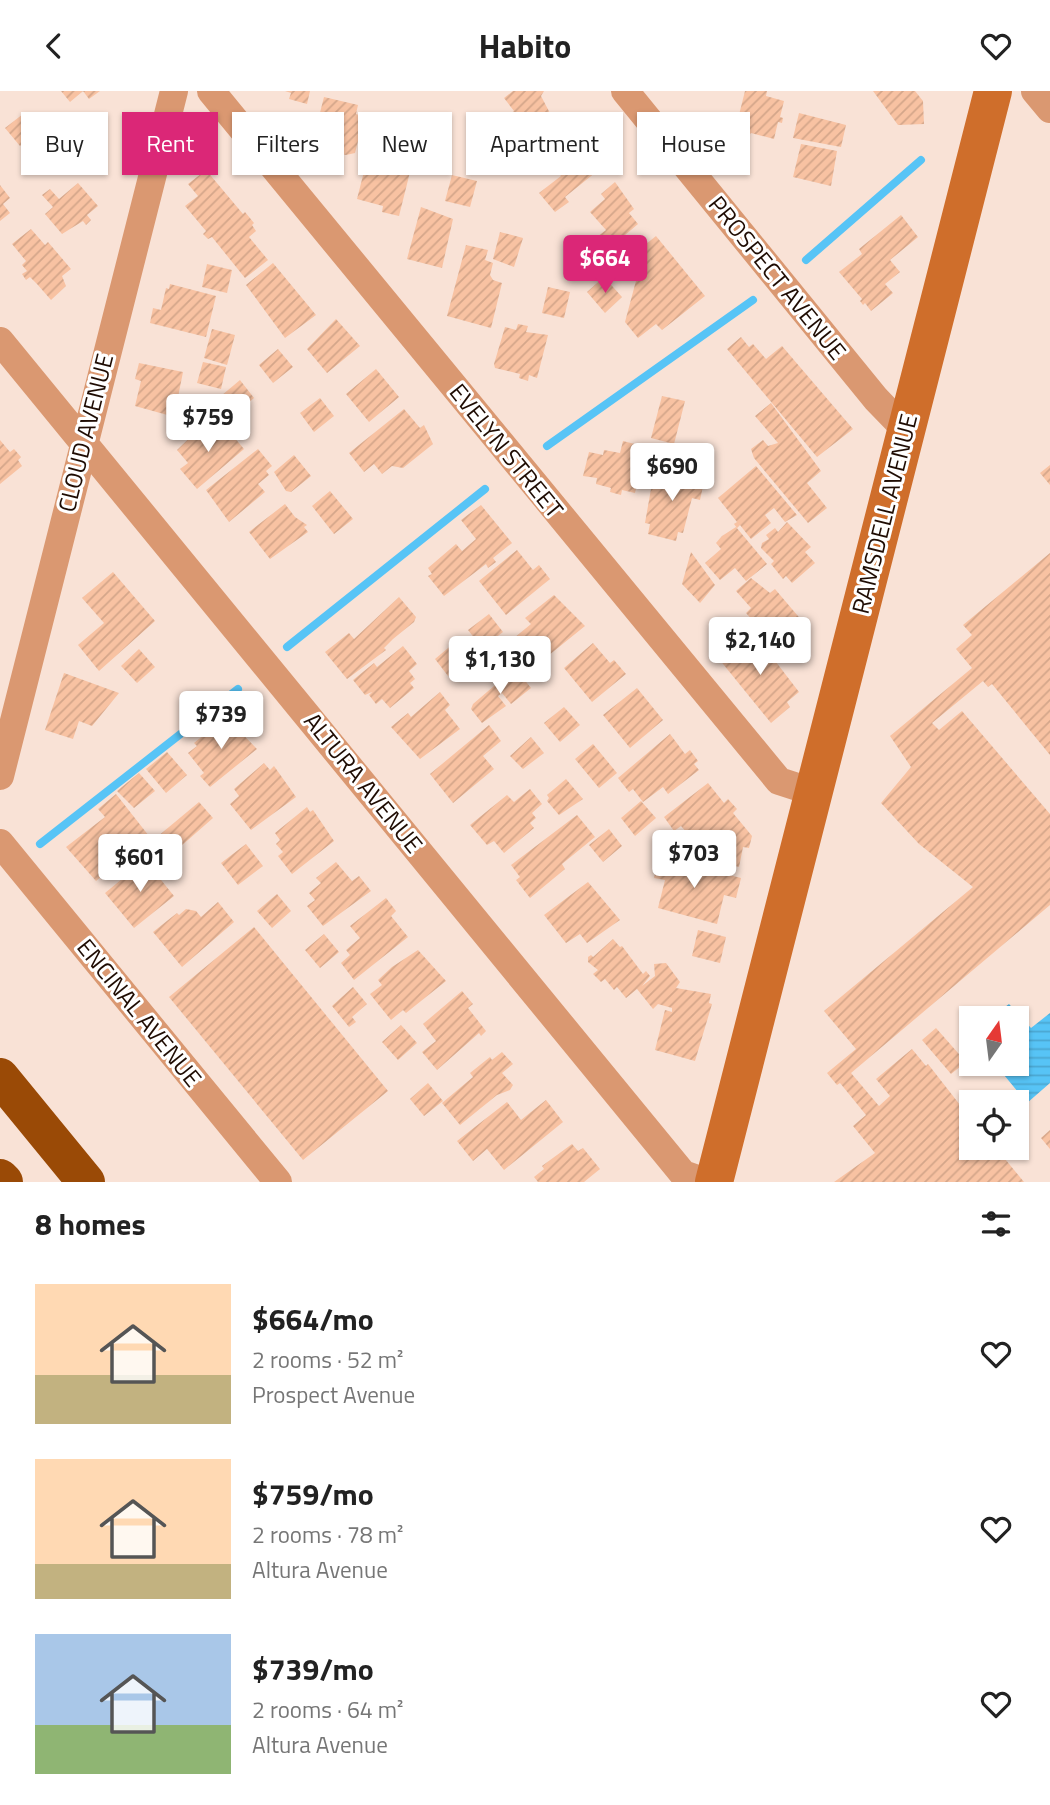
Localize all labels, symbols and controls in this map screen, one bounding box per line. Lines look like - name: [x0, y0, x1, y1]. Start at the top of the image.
- text: Habito: [479, 22, 571, 70]
- icon: back: [35, 27, 73, 65]
- icon: heart: [977, 27, 1015, 65]
- chip: Buy: [21, 112, 108, 175]
- chip: Rent: [122, 112, 218, 175]
- chip: Filters: [232, 112, 344, 175]
- chip: New: [358, 112, 452, 175]
- chip: Apartment: [466, 112, 623, 175]
- chip: House: [637, 112, 750, 175]
- street label: PROSPECT AVENUE: [700, 188, 855, 367]
- pin: $664: [564, 235, 646, 295]
- text: $664: [579, 240, 631, 275]
- street label: CLOUD AVENUE: [48, 350, 122, 516]
- street label: EVELYN STREET: [441, 375, 573, 526]
- pin: $759: [167, 395, 249, 454]
- text: $759: [182, 399, 234, 434]
- street label: RAMSDELL AVENUE: [842, 410, 926, 618]
- pin: $690: [631, 443, 713, 503]
- text: $690: [646, 448, 698, 483]
- pin: $2,140: [703, 617, 817, 677]
- text: $2,140: [725, 622, 795, 657]
- pin: $1,130: [443, 637, 557, 696]
- text: $1,130: [465, 641, 535, 676]
- pin: $739: [180, 691, 262, 751]
- text: $739: [195, 696, 247, 731]
- street label: ALTURA AVENUE: [296, 704, 432, 860]
- pin: $703: [653, 831, 735, 890]
- pin: $601: [99, 835, 181, 894]
- text: $703: [668, 835, 720, 870]
- text: $601: [114, 839, 166, 874]
- street label: ENCINAL AVENUE: [69, 930, 211, 1094]
- north arrow: [959, 1006, 1029, 1076]
- map controls: [959, 1006, 1029, 1160]
- button: locate: [959, 1090, 1029, 1160]
- text: 8 homes: [35, 1201, 146, 1247]
- icon: filters: [977, 1205, 1015, 1243]
- text: $664/mo: [252, 1296, 374, 1342]
- icon: home: [91, 1312, 175, 1396]
- icon: heart: [977, 1335, 1015, 1373]
- text: 2 rooms · 52 m²: [252, 1342, 403, 1377]
- text: Prospect Avenue: [252, 1377, 415, 1412]
- text: $759/mo: [252, 1471, 374, 1517]
- icon: home: [91, 1487, 175, 1571]
- icon: heart: [977, 1510, 1015, 1548]
- text: 2 rooms · 78 m²: [252, 1517, 403, 1552]
- text: Altura Avenue: [252, 1552, 388, 1587]
- text: $739/mo: [252, 1646, 374, 1692]
- icon: home: [91, 1662, 175, 1746]
- icon: heart: [977, 1685, 1015, 1723]
- text: 2 rooms · 64 m²: [252, 1692, 403, 1727]
- text: Altura Avenue: [252, 1727, 388, 1762]

